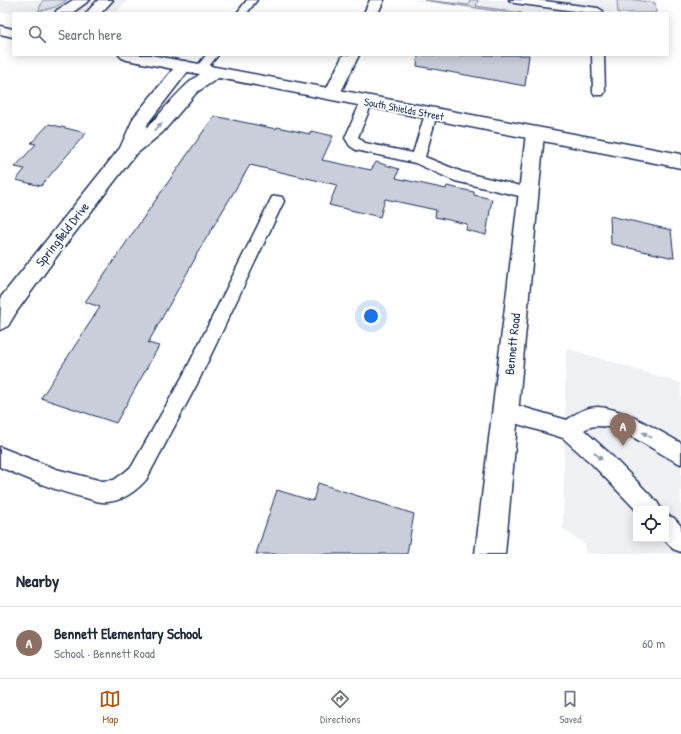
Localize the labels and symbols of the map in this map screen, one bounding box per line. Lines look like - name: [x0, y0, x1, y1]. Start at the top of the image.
- street label: South Shields Street: [363, 94, 445, 124]
- one-way arrow: [153, 122, 163, 132]
- street label: Springfield Drive: [31, 198, 93, 270]
- your location: [361, 306, 381, 326]
- street label: Bennett Road: [500, 312, 524, 376]
- pin: A: [610, 413, 636, 446]
- one-way arrow: [641, 431, 653, 438]
- one-way arrow: [592, 451, 603, 460]

